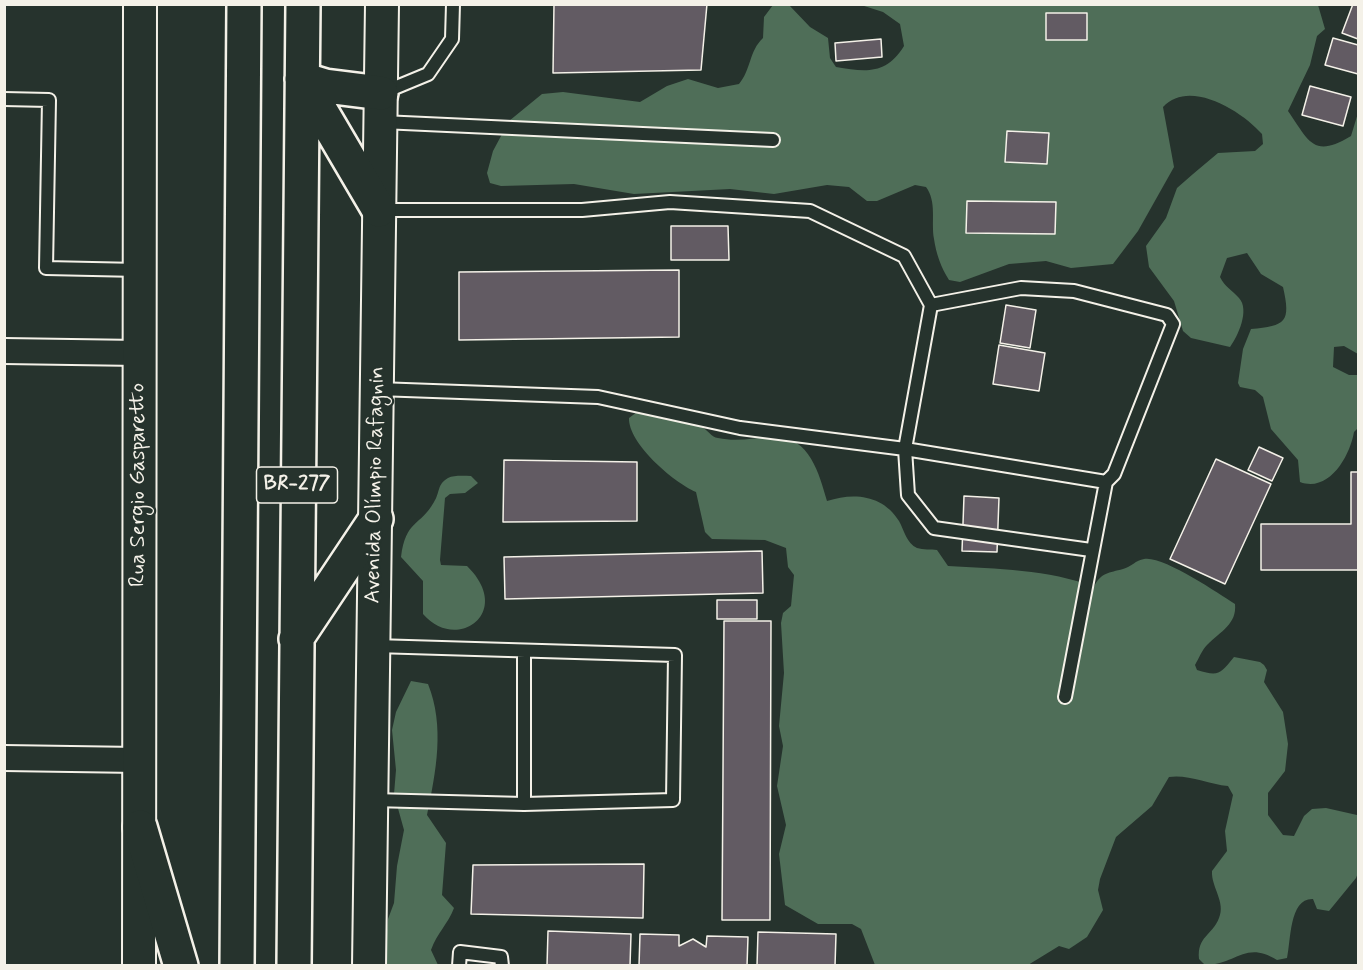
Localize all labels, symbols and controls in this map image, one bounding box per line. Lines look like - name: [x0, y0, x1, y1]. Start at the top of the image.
- street label: Avenida Olímpio Rafagnin: [361, 366, 391, 604]
- street label: Rua Sergio Gasparetto: [126, 383, 152, 587]
- road number: BR-277: [256, 467, 338, 503]

